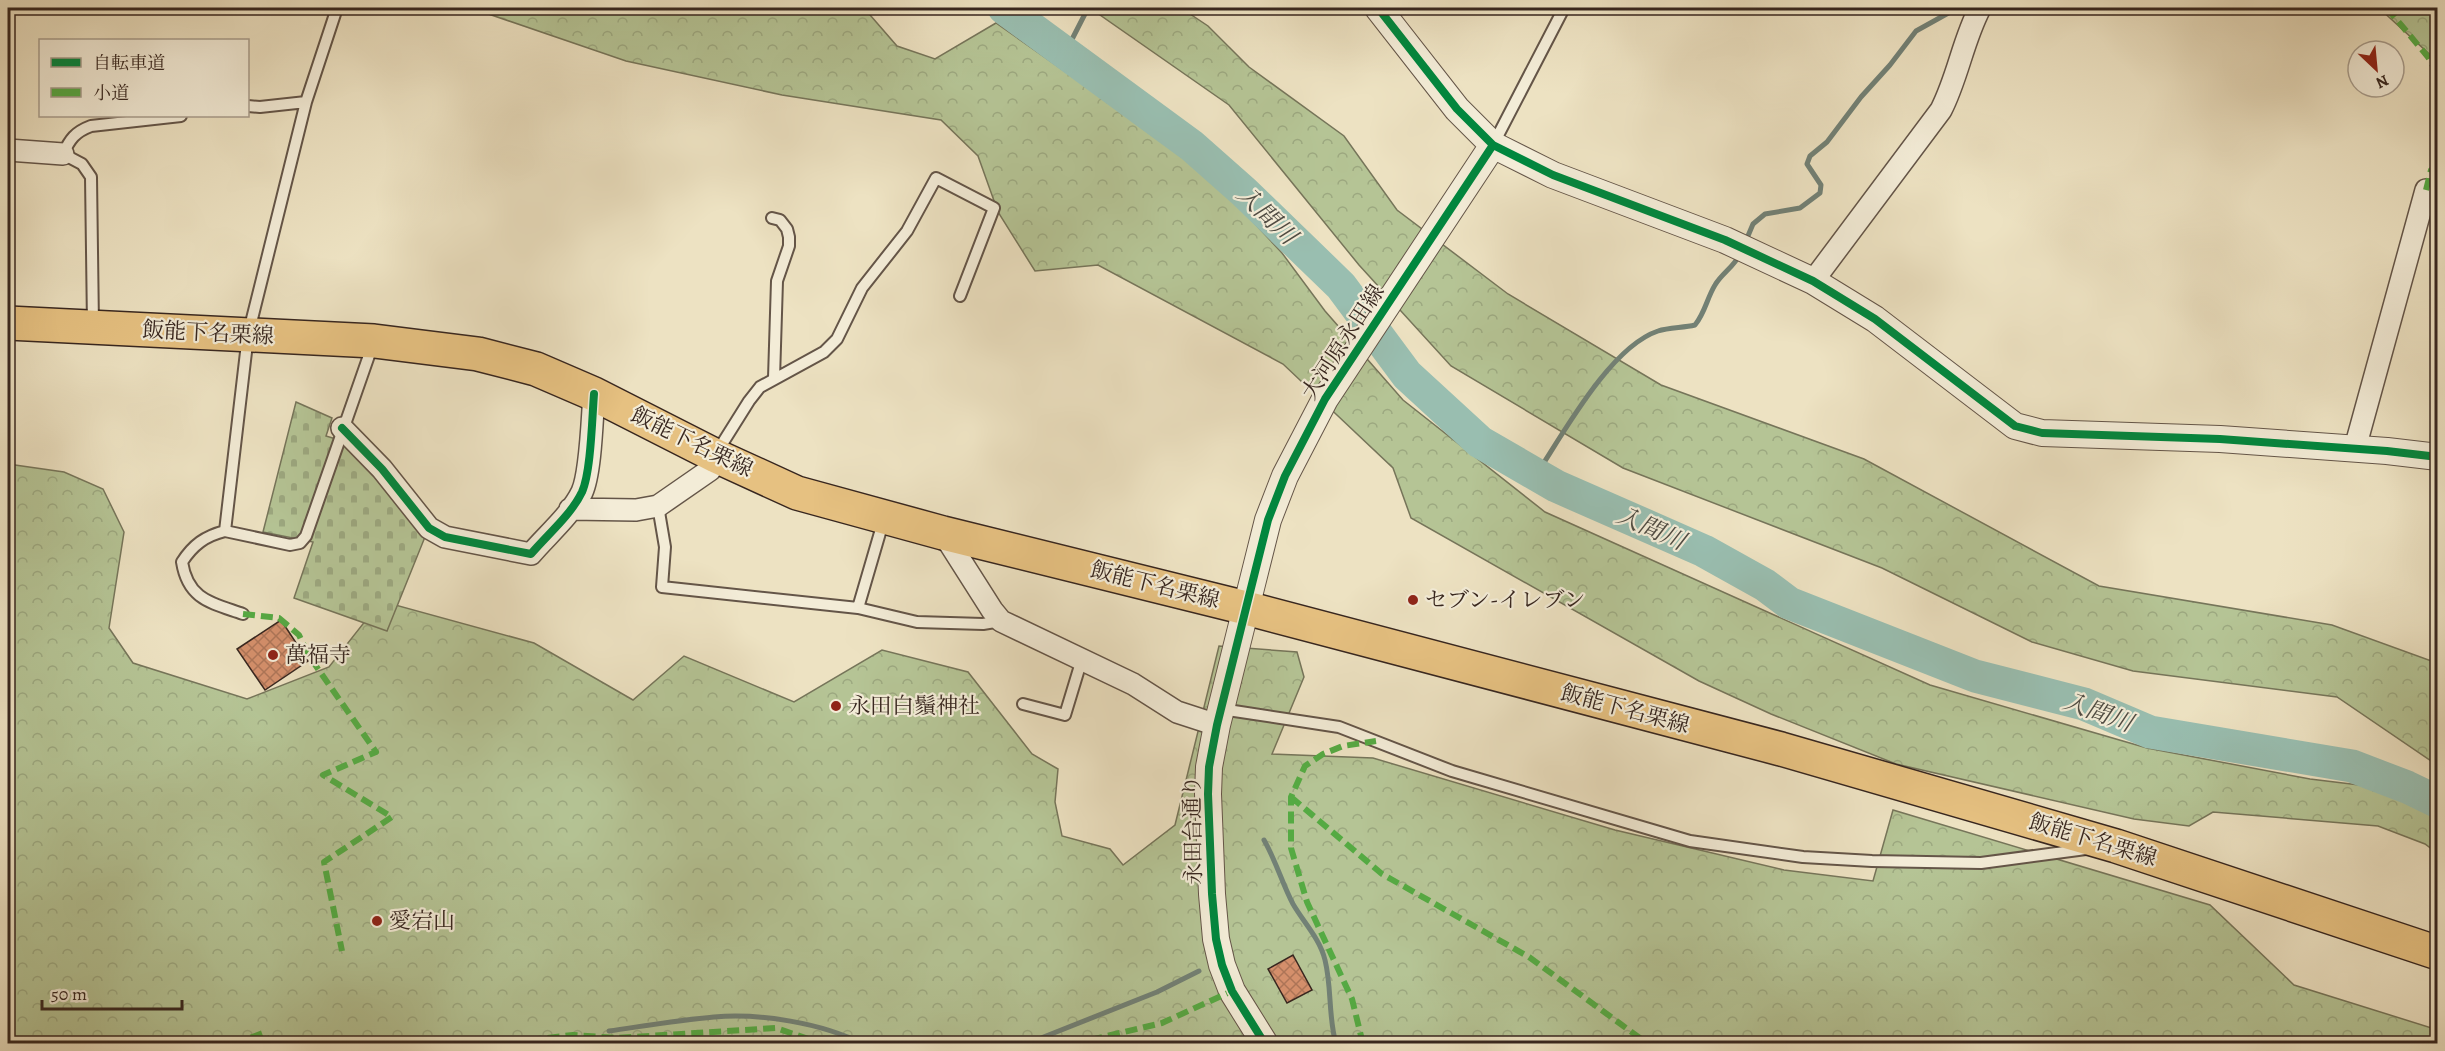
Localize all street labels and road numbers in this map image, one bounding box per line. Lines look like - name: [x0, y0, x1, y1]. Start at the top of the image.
- street label: 大河原永田線: [1294, 278, 1392, 406]
- street label: 飯能下名栗線: [141, 315, 275, 351]
- street label: 飯能下名栗線: [626, 400, 758, 484]
- street label: 飯能下名栗線: [1087, 554, 1223, 616]
- street label: 飯能下名栗線: [1557, 677, 1693, 741]
- street label: 永田台通り: [1177, 775, 1209, 885]
- street label: 飯能下名栗線: [2025, 806, 2161, 874]

